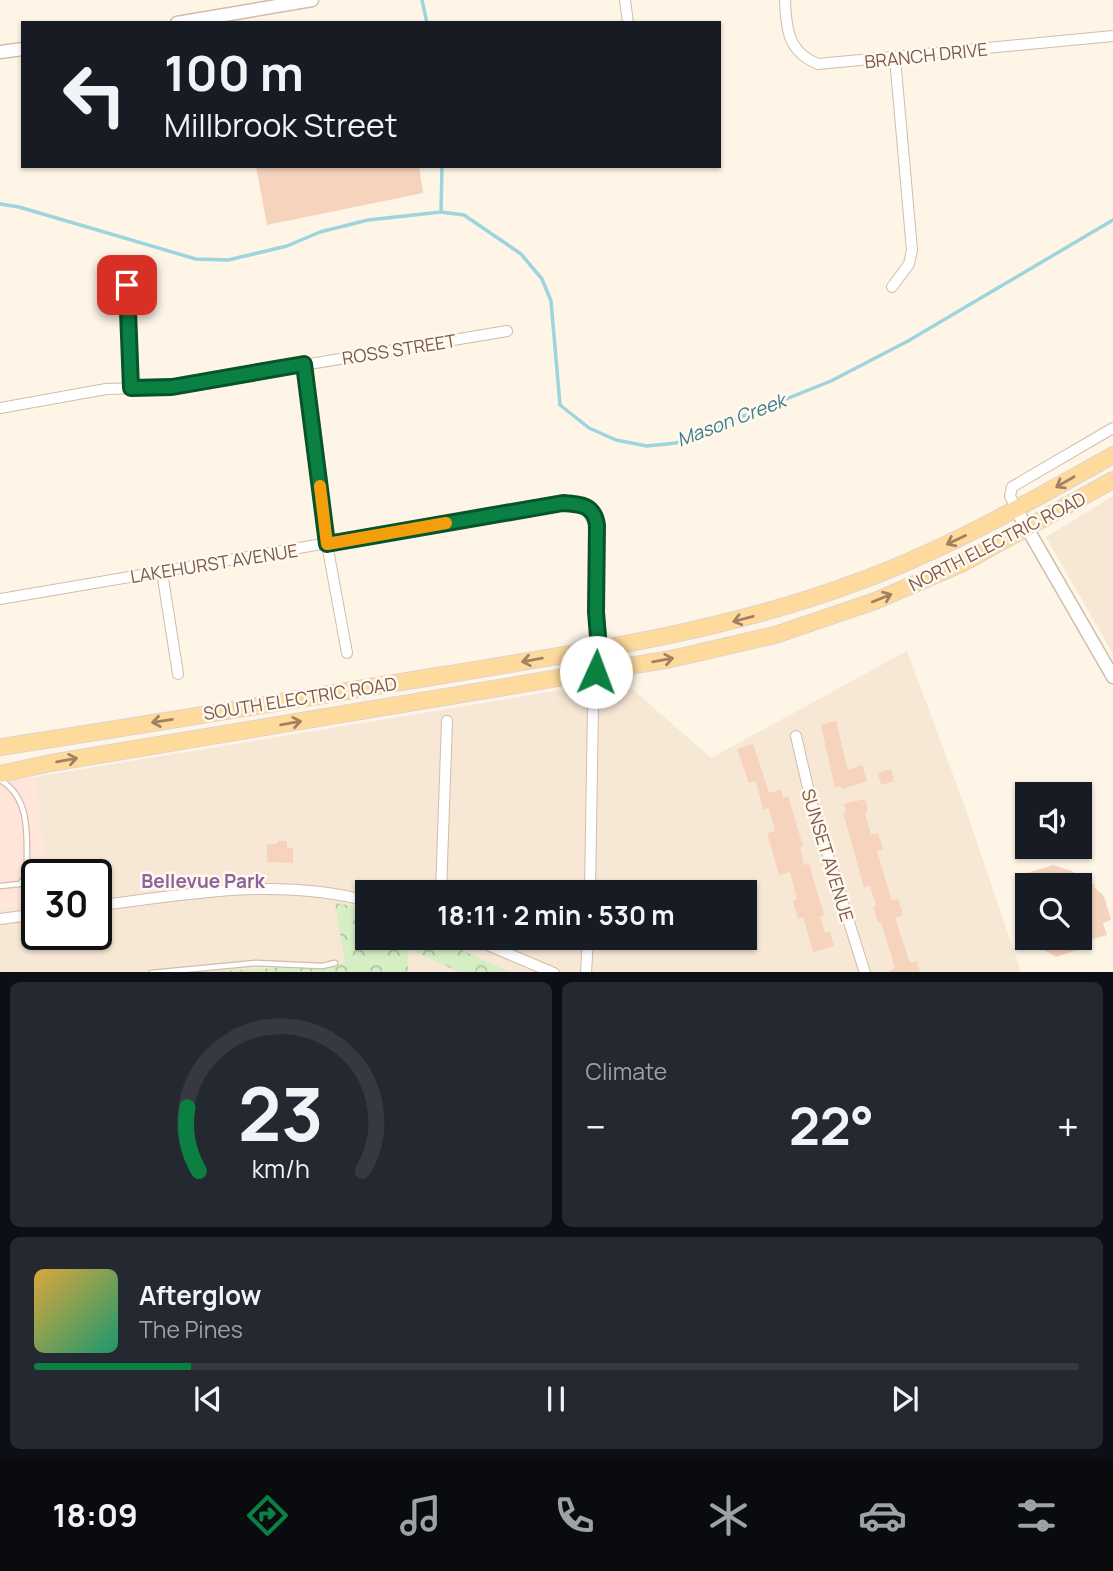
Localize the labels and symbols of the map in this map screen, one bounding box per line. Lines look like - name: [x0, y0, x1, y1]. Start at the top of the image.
- street label: BRANCH DRIVE: [863, 37, 989, 73]
- pin: [97, 255, 157, 315]
- street label: ROSS STREET: [340, 328, 458, 370]
- water label: Mason Creek: [673, 386, 792, 453]
- one-way arrow: [1055, 475, 1075, 489]
- street label: NORTH ELECTRIC ROAD: [904, 486, 1090, 596]
- one-way arrow: [946, 534, 967, 547]
- street label: LAKEHURST AVENUE: [129, 538, 299, 588]
- one-way arrow: [870, 591, 892, 604]
- one-way arrow: [732, 613, 754, 626]
- position arrow: [559, 635, 633, 709]
- one-way arrow: [651, 653, 674, 666]
- one-way arrow: [521, 654, 544, 667]
- street label: SOUTH ELECTRIC ROAD: [201, 671, 399, 725]
- one-way arrow: [151, 715, 174, 728]
- one-way arrow: [279, 716, 302, 729]
- one-way arrow: [55, 753, 78, 766]
- street label: SUNSET AVENUE: [796, 786, 860, 924]
- speed limit sign: 30: [21, 859, 112, 950]
- district label: Bellevue Park: [141, 868, 265, 894]

